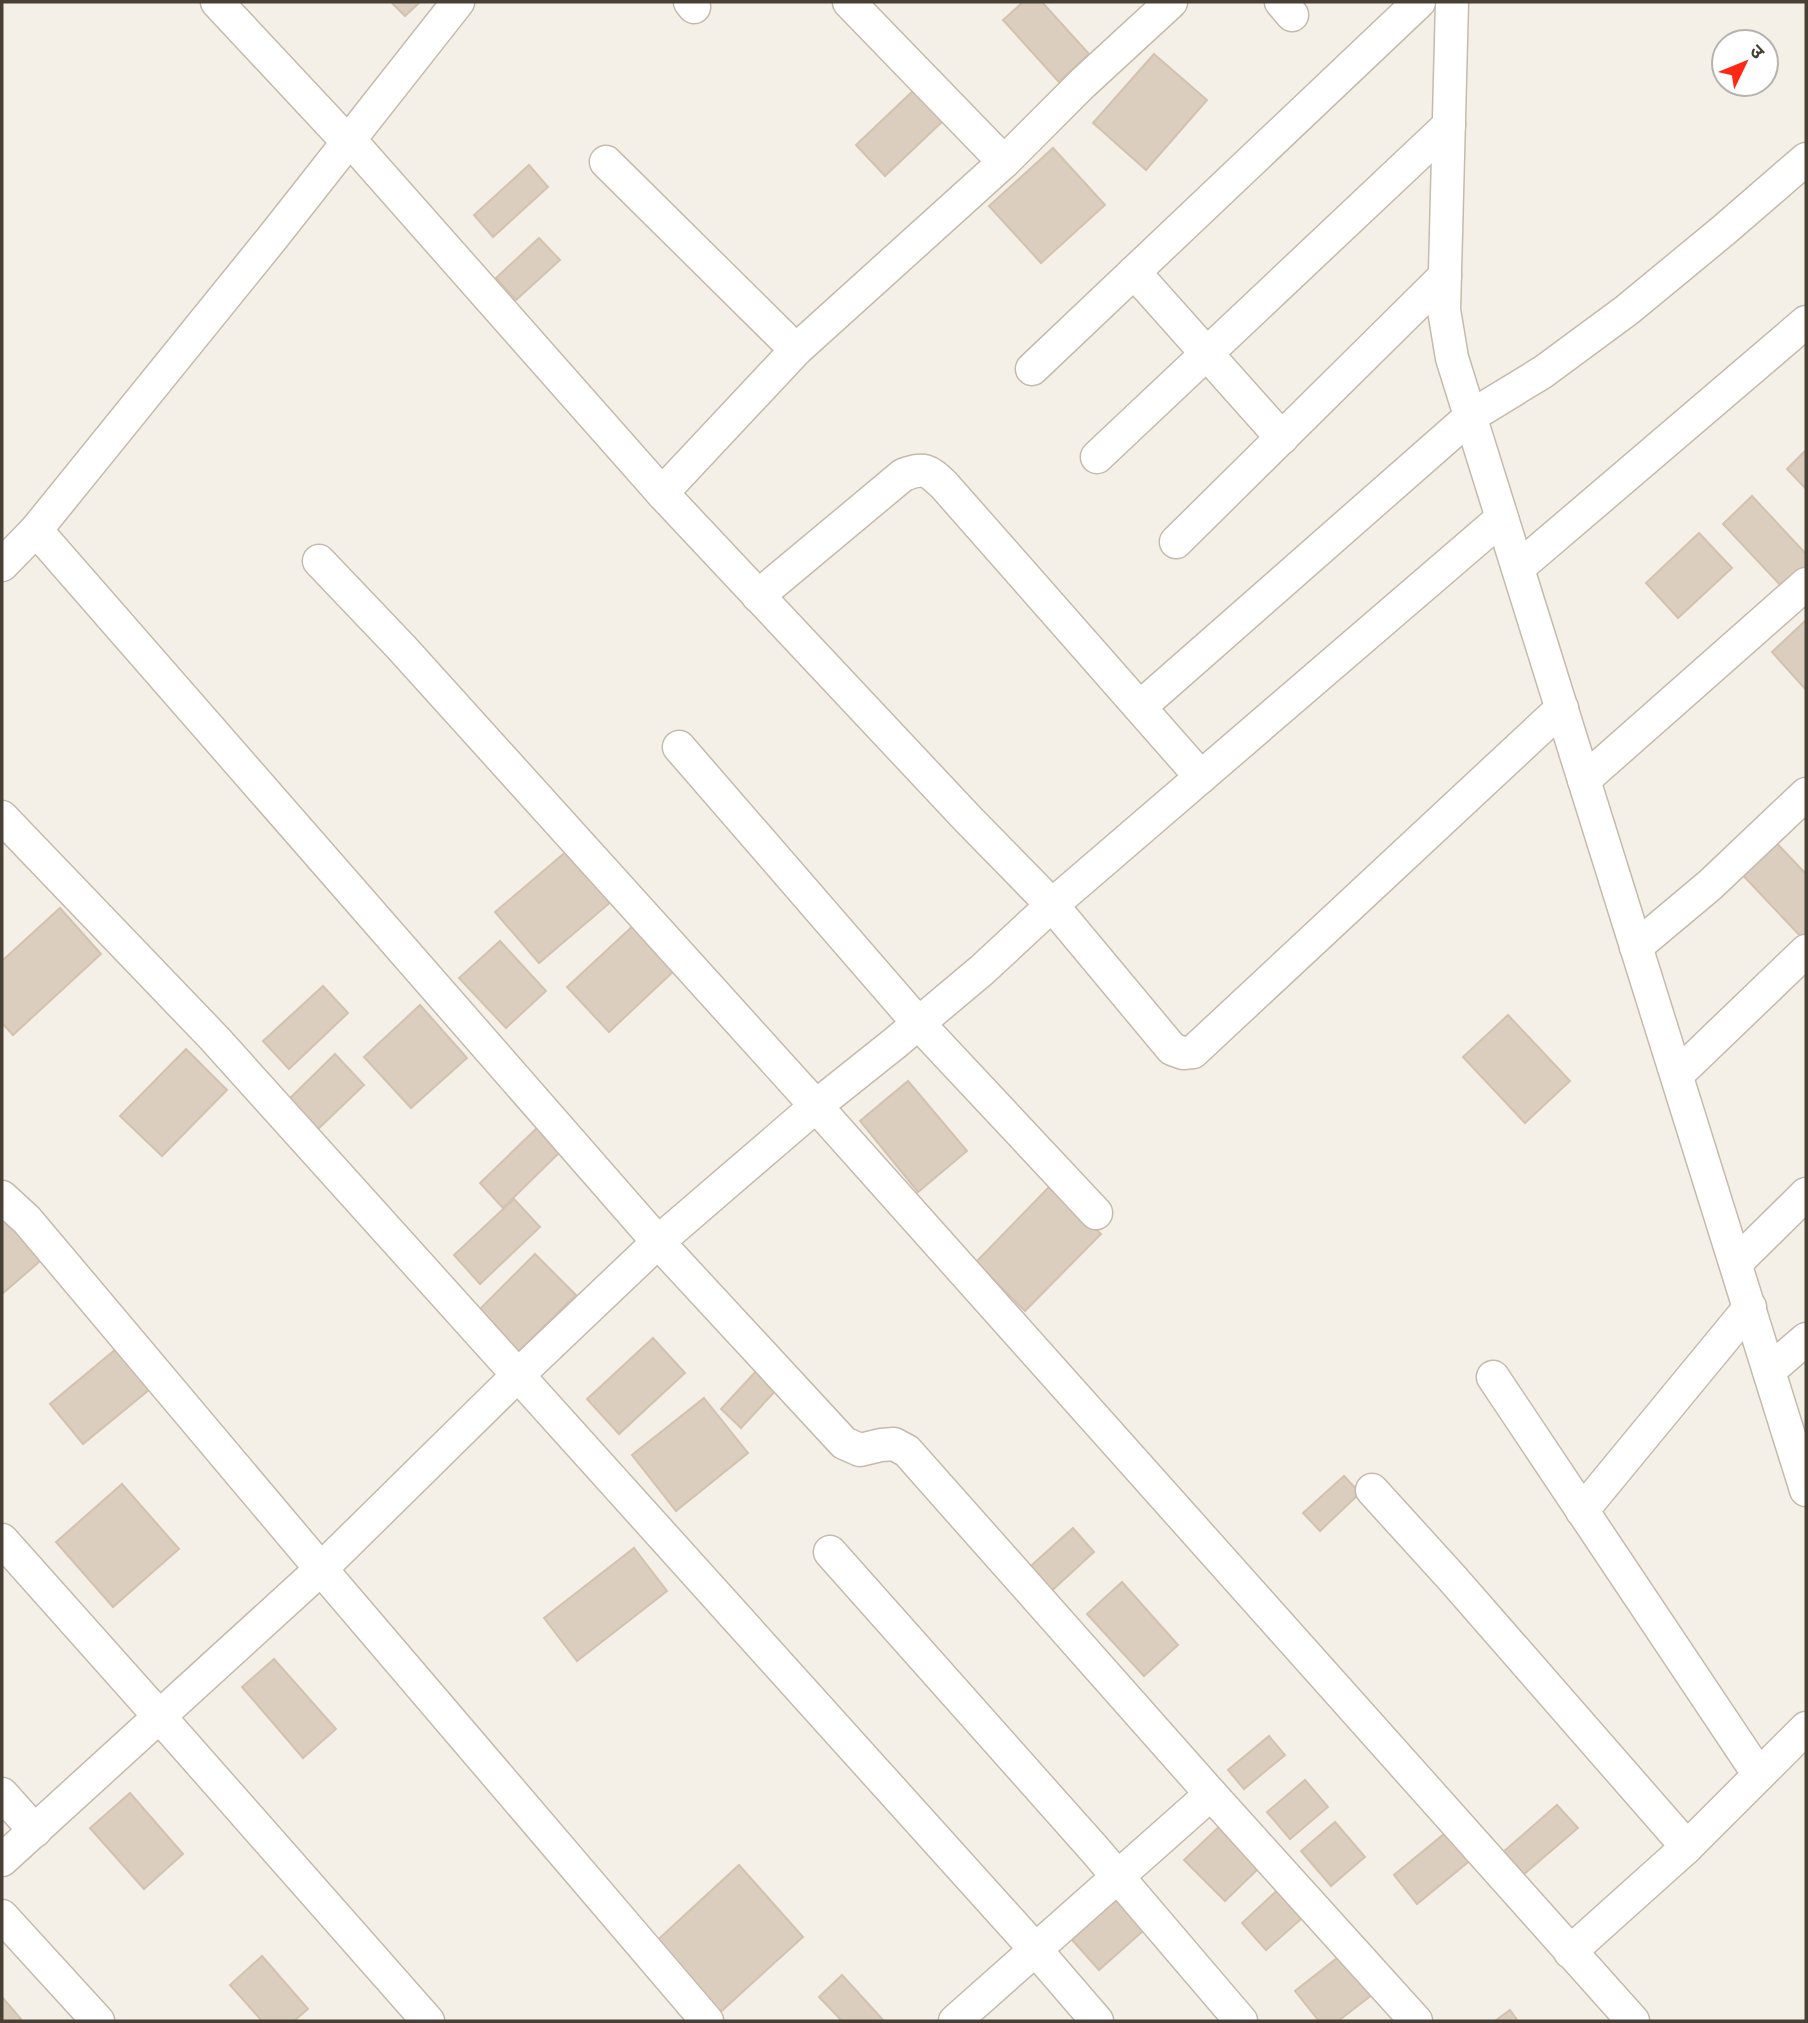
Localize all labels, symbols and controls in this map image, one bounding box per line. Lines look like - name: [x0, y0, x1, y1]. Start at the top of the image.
- north arrow: [1710, 28, 1780, 98]
- text: उ: [1746, 39, 1771, 64]

